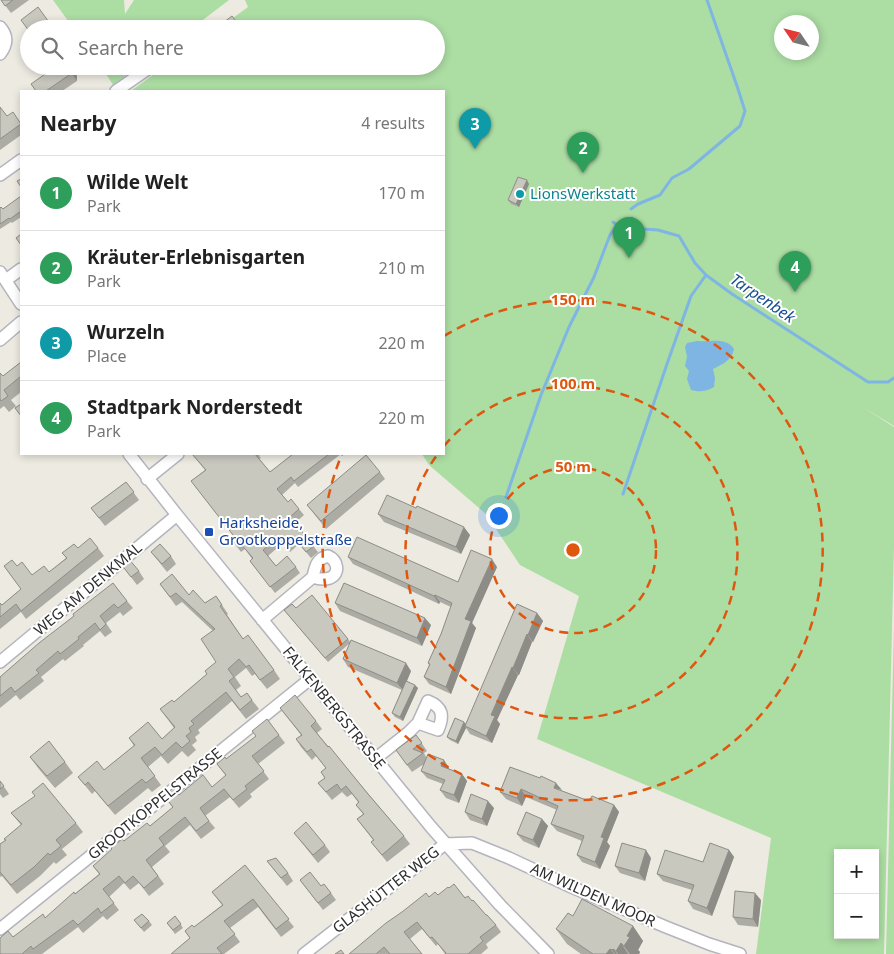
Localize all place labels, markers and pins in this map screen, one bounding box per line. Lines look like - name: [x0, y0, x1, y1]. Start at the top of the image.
- pin: 3: [459, 108, 491, 149]
- pin: 2: [567, 132, 599, 173]
- place label: LionsWerkstatt: [530, 183, 636, 203]
- marker: LionsWerkstatt: [514, 188, 526, 200]
- pin: 1: [613, 217, 645, 258]
- pin: 4: [779, 251, 811, 292]
- place label: Harksheide, Grootkoppelstraße: [219, 512, 352, 549]
- marker: Harksheide, Grootkoppelstraße: [203, 526, 215, 538]
- centre of rings: [564, 541, 582, 559]

